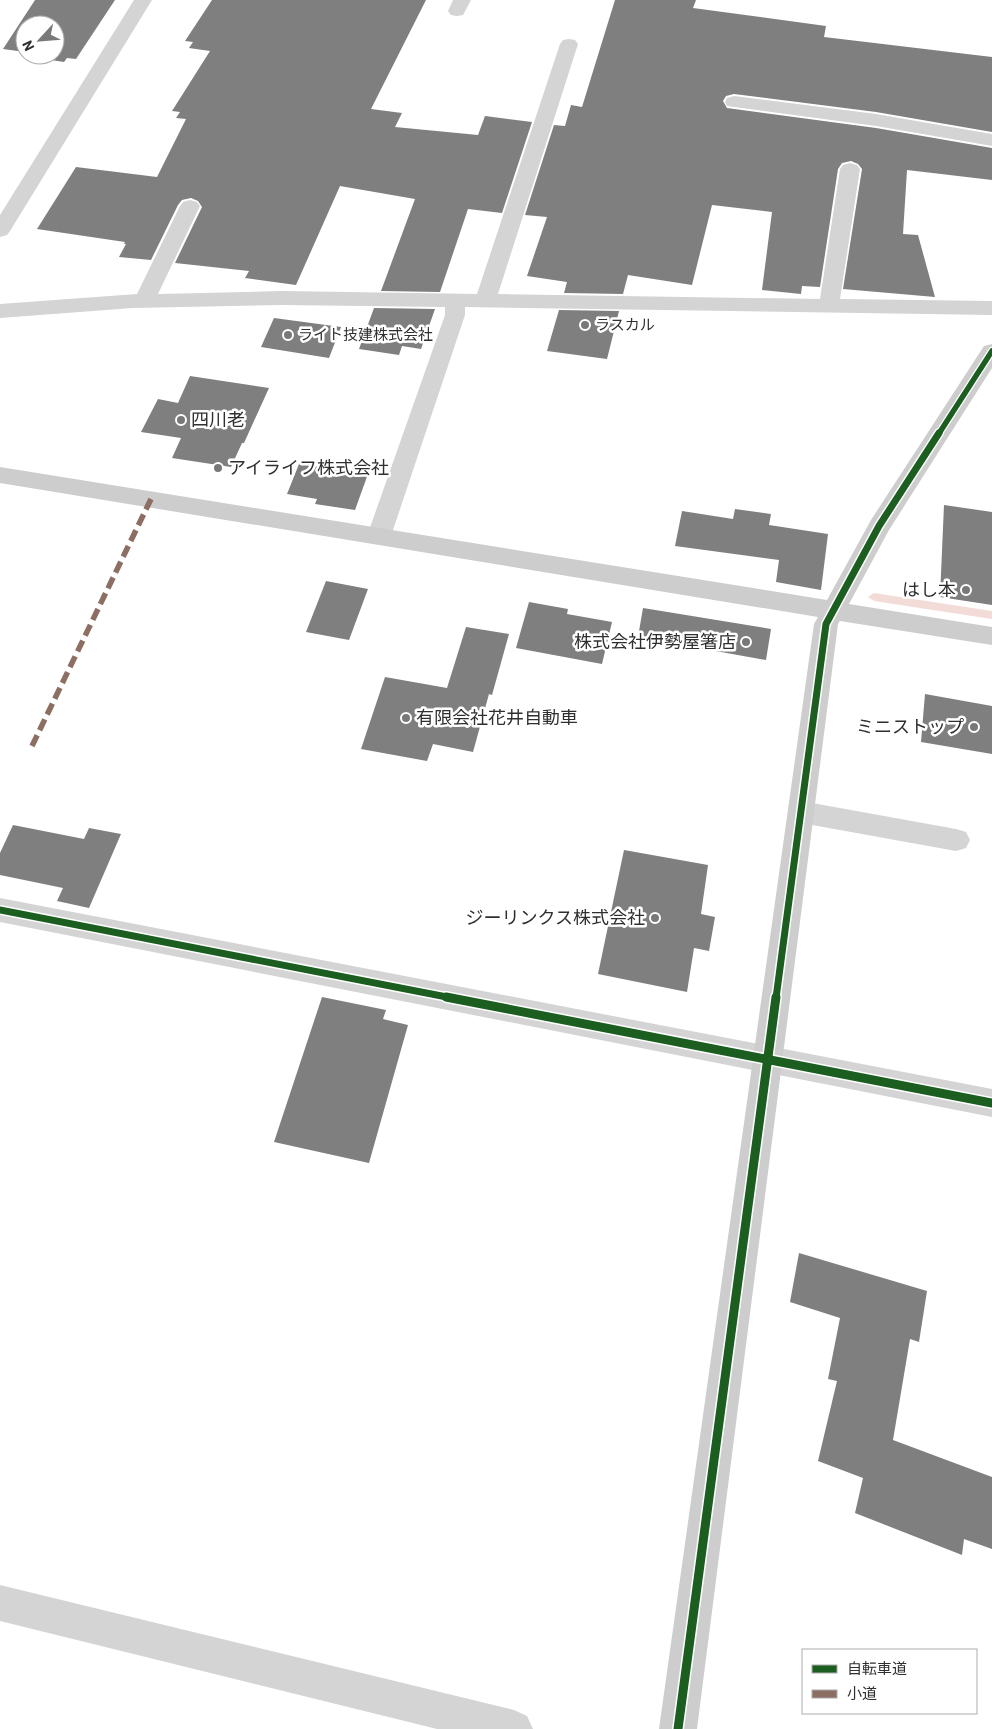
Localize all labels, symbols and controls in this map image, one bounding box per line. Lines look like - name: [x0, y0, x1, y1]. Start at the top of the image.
- north arrow: [15, 15, 65, 65]
- text: N: [18, 38, 38, 54]
- place label: ラスカル: [595, 315, 655, 333]
- marker: ラスカル: [579, 319, 591, 331]
- place label: ライト技建株式会社: [298, 325, 433, 343]
- marker: ライト技建株式会社: [282, 329, 294, 341]
- place label: 四川老: [191, 408, 245, 430]
- marker: 四川老: [175, 414, 187, 426]
- place label: アイライフ株式会社: [228, 456, 389, 478]
- marker: アイライフ株式会社: [212, 462, 224, 474]
- place label: はし本: [902, 578, 956, 600]
- marker: はし本: [960, 584, 972, 596]
- place label: 株式会社伊勢屋箸店: [574, 630, 736, 652]
- marker: 株式会社伊勢屋箸店: [740, 636, 752, 648]
- place label: 有限会社花井自動車: [416, 706, 578, 728]
- marker: 有限会社花井自動車: [400, 712, 412, 724]
- place label: ミニストップ: [856, 715, 964, 737]
- marker: ミニストップ: [968, 721, 980, 733]
- place label: ジーリンクス株式会社: [466, 906, 645, 928]
- marker: ジーリンクス株式会社: [649, 912, 661, 924]
- legend: [802, 1649, 977, 1714]
- text: 自転車道: [847, 1659, 907, 1677]
- text: 小道: [847, 1684, 877, 1702]

